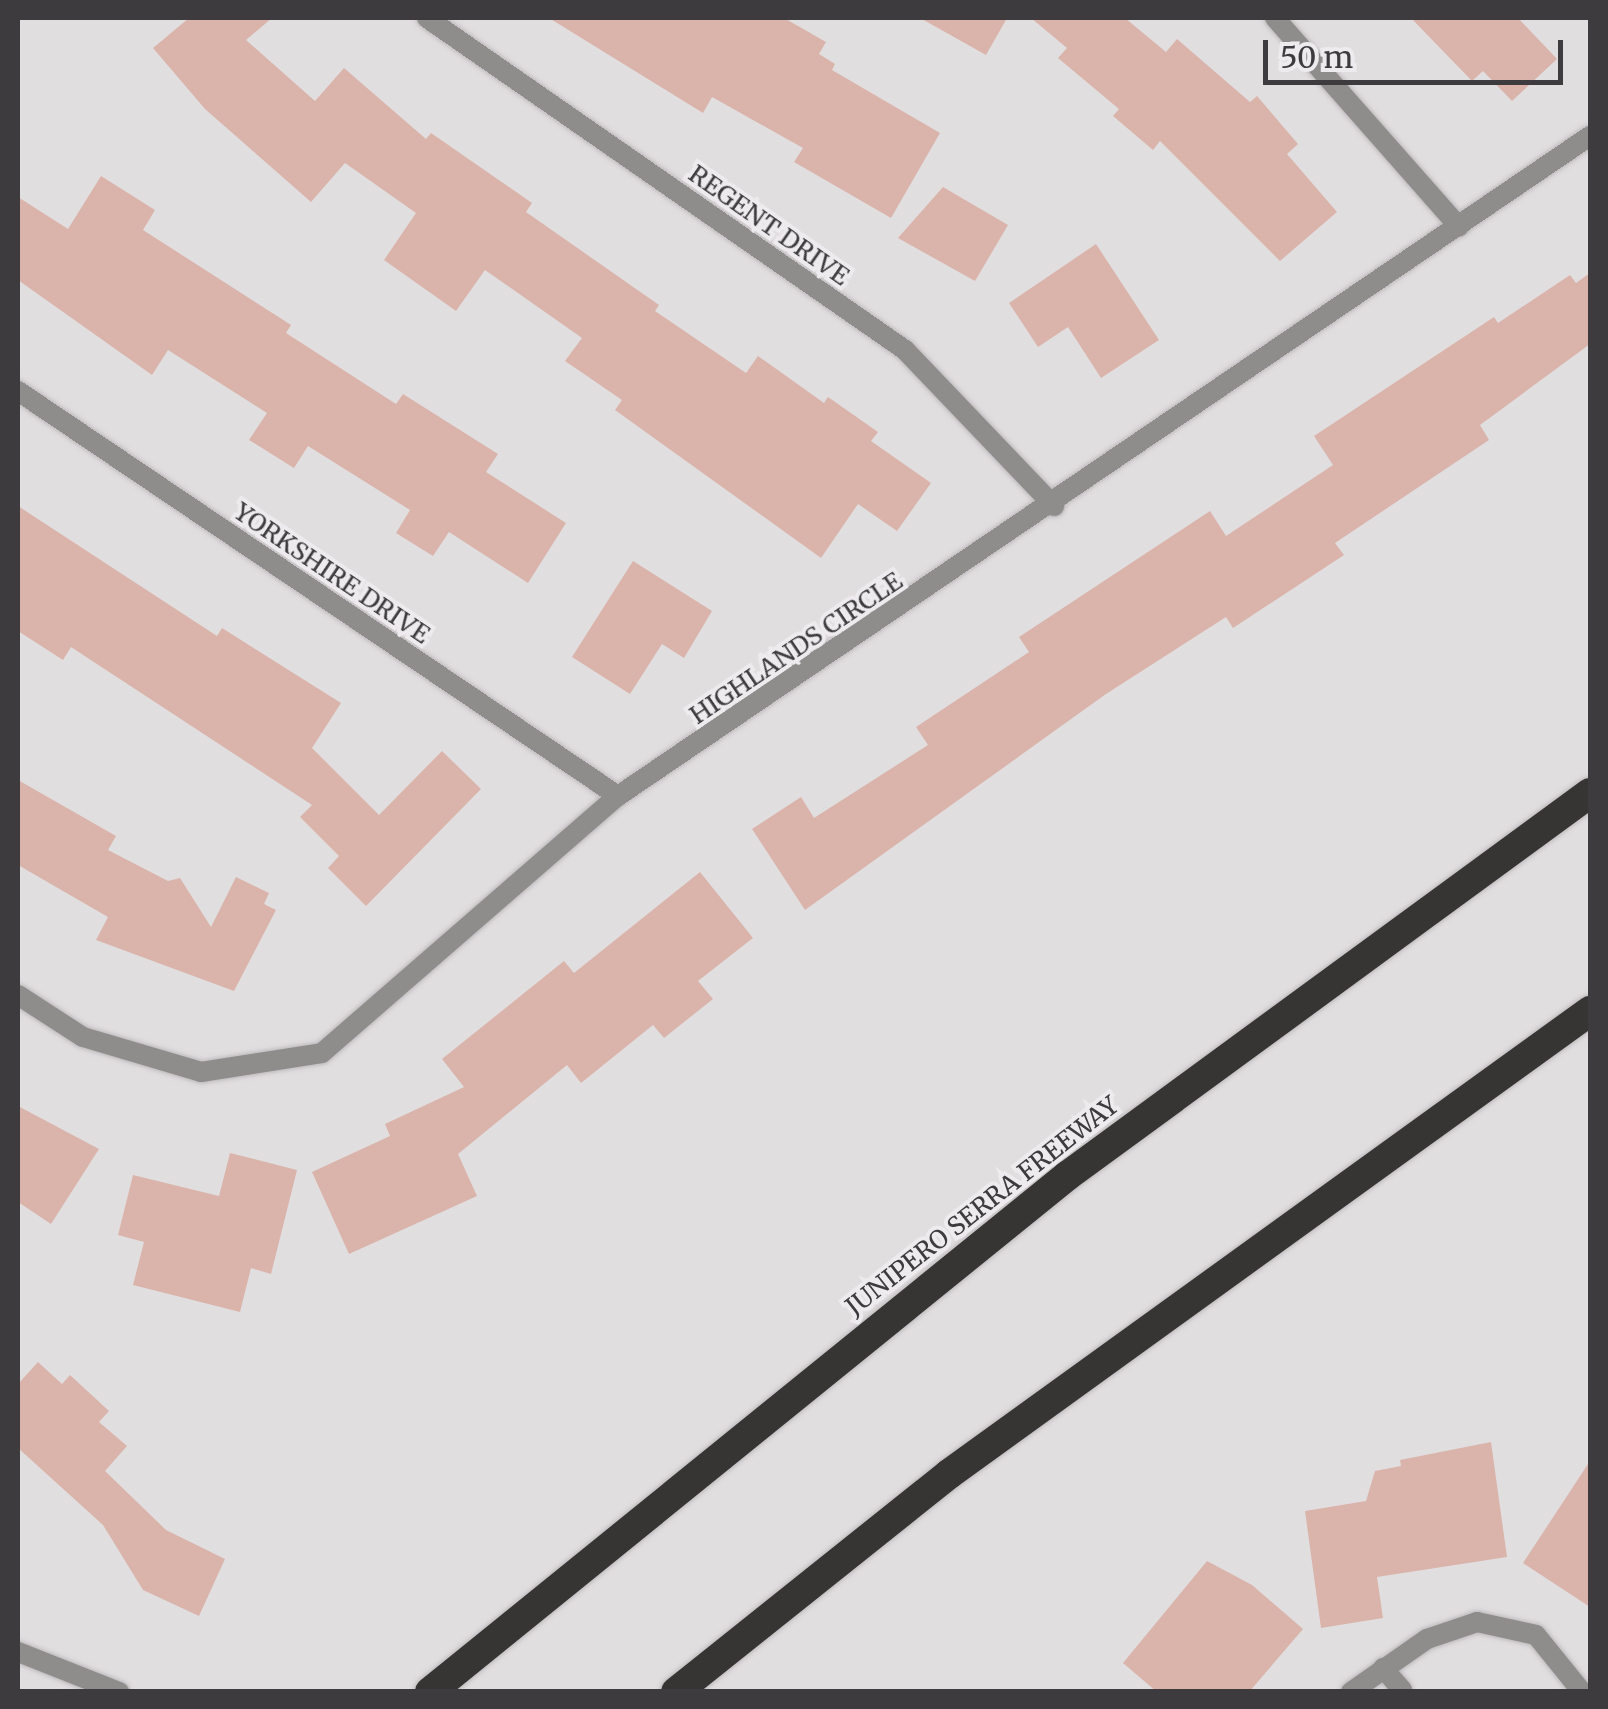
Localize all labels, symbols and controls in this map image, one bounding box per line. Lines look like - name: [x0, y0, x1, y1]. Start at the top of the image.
- scale bar: [1268, 20, 1568, 82]
- text: 50 m: [1280, 38, 1353, 76]
- street label: REGENT DRIVE: [683, 159, 855, 291]
- street label: YORKSHIRE DRIVE: [228, 496, 436, 650]
- street label: HIGHLANDS CIRCLE: [684, 566, 908, 730]
- street label: JUNIPERO SERRA FREEWAY: [840, 1090, 1124, 1322]

